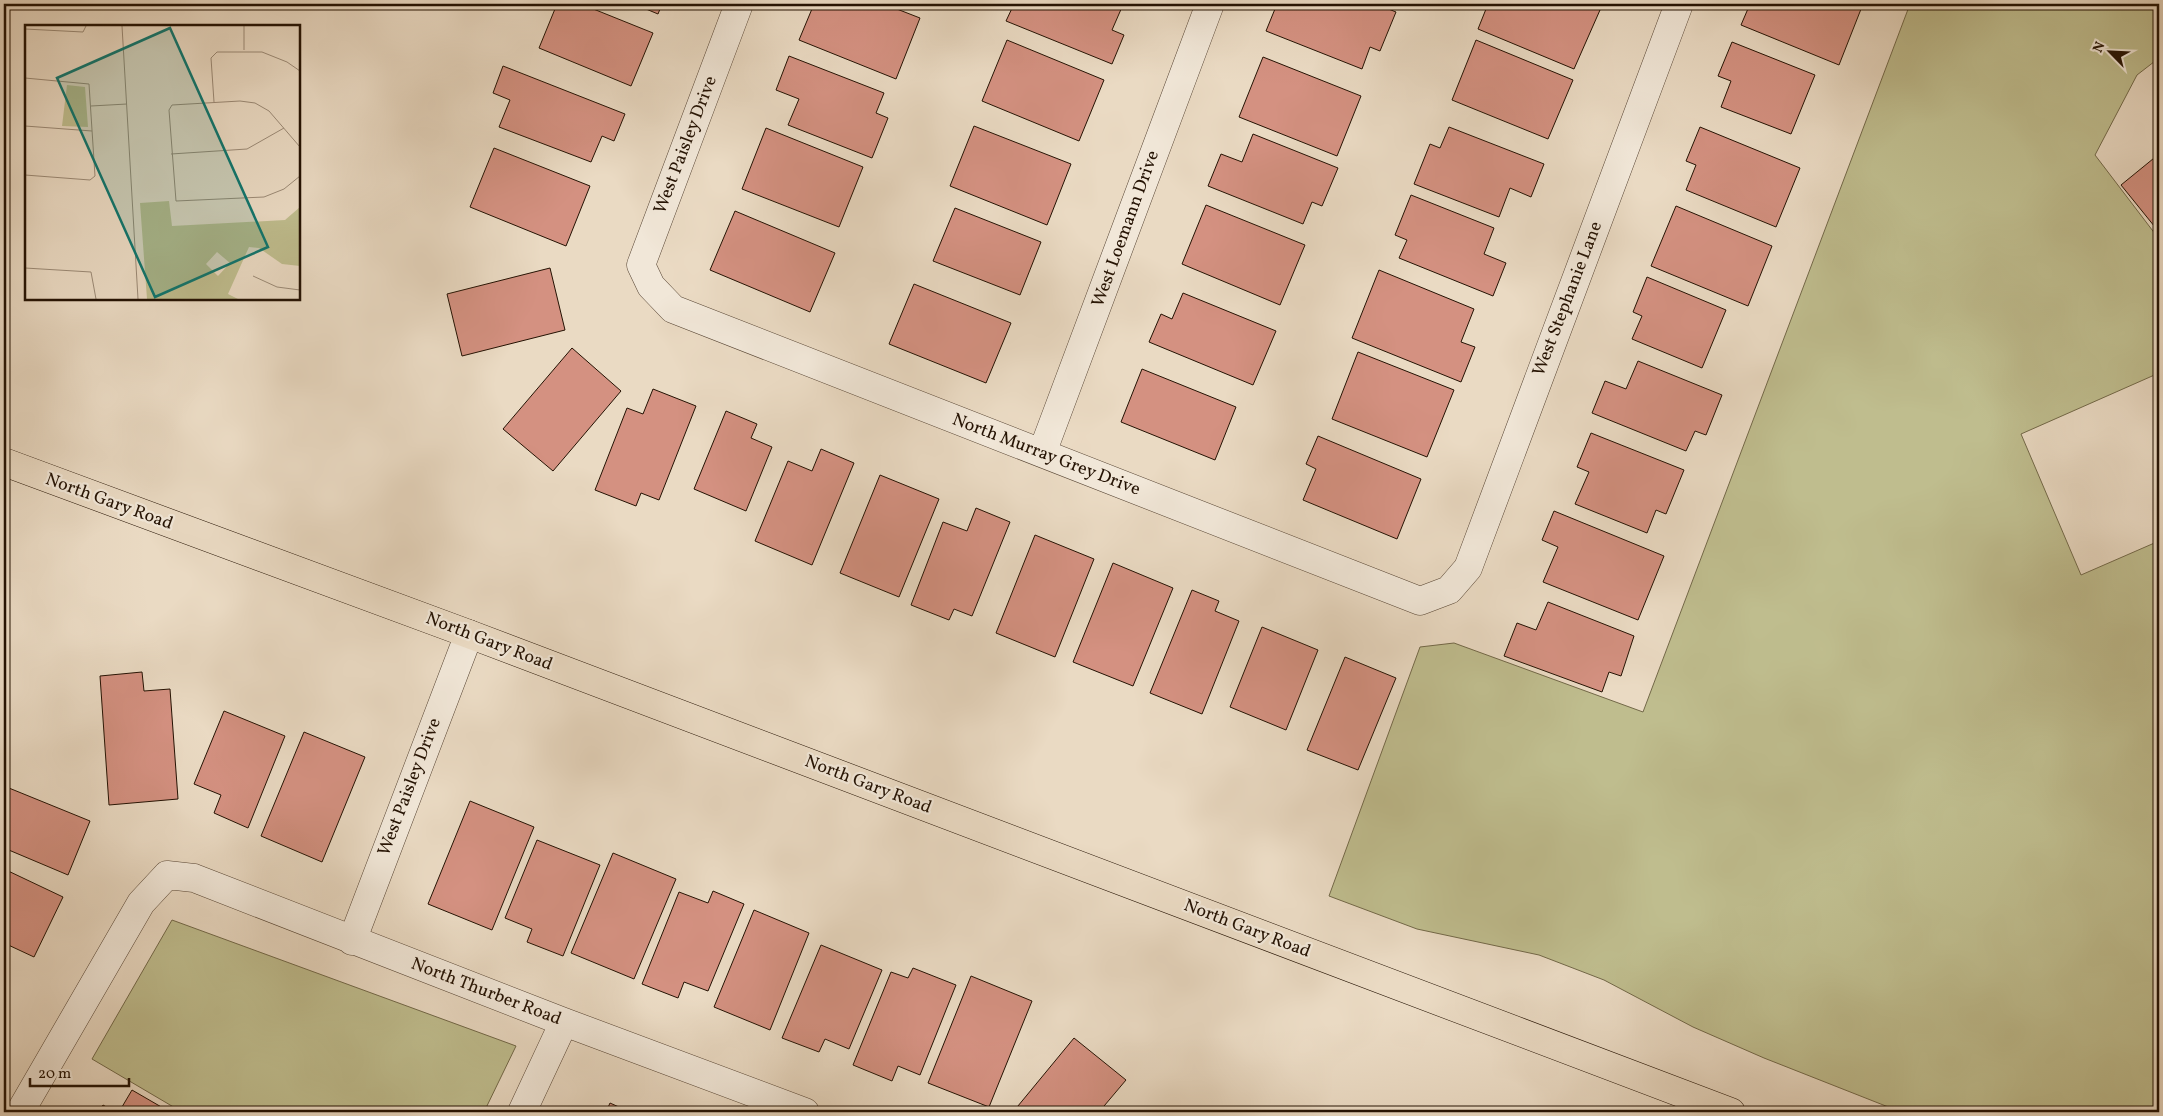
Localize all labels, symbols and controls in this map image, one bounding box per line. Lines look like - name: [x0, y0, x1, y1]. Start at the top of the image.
- inset map: [25, 25, 300, 300]
- north arrow: [2086, 28, 2136, 78]
- text: N: [2089, 39, 2110, 56]
- street label: West Paisley Drive: [648, 72, 724, 218]
- street label: West Loemann Drive: [1086, 147, 1166, 311]
- street label: West Stephanie Lane: [1527, 218, 1609, 380]
- street label: North Murray Grey Drive: [948, 408, 1144, 502]
- street label: North Gary Road: [42, 467, 176, 537]
- street label: North Gary Road: [422, 606, 556, 678]
- street label: West Paisley Drive: [372, 714, 448, 860]
- street label: North Gary Road: [801, 749, 935, 821]
- street label: North Gary Road: [1180, 893, 1314, 965]
- street label: North Thurber Road: [407, 952, 565, 1032]
- scale bar: [30, 1056, 129, 1088]
- text: 20 m: [38, 1064, 71, 1085]

